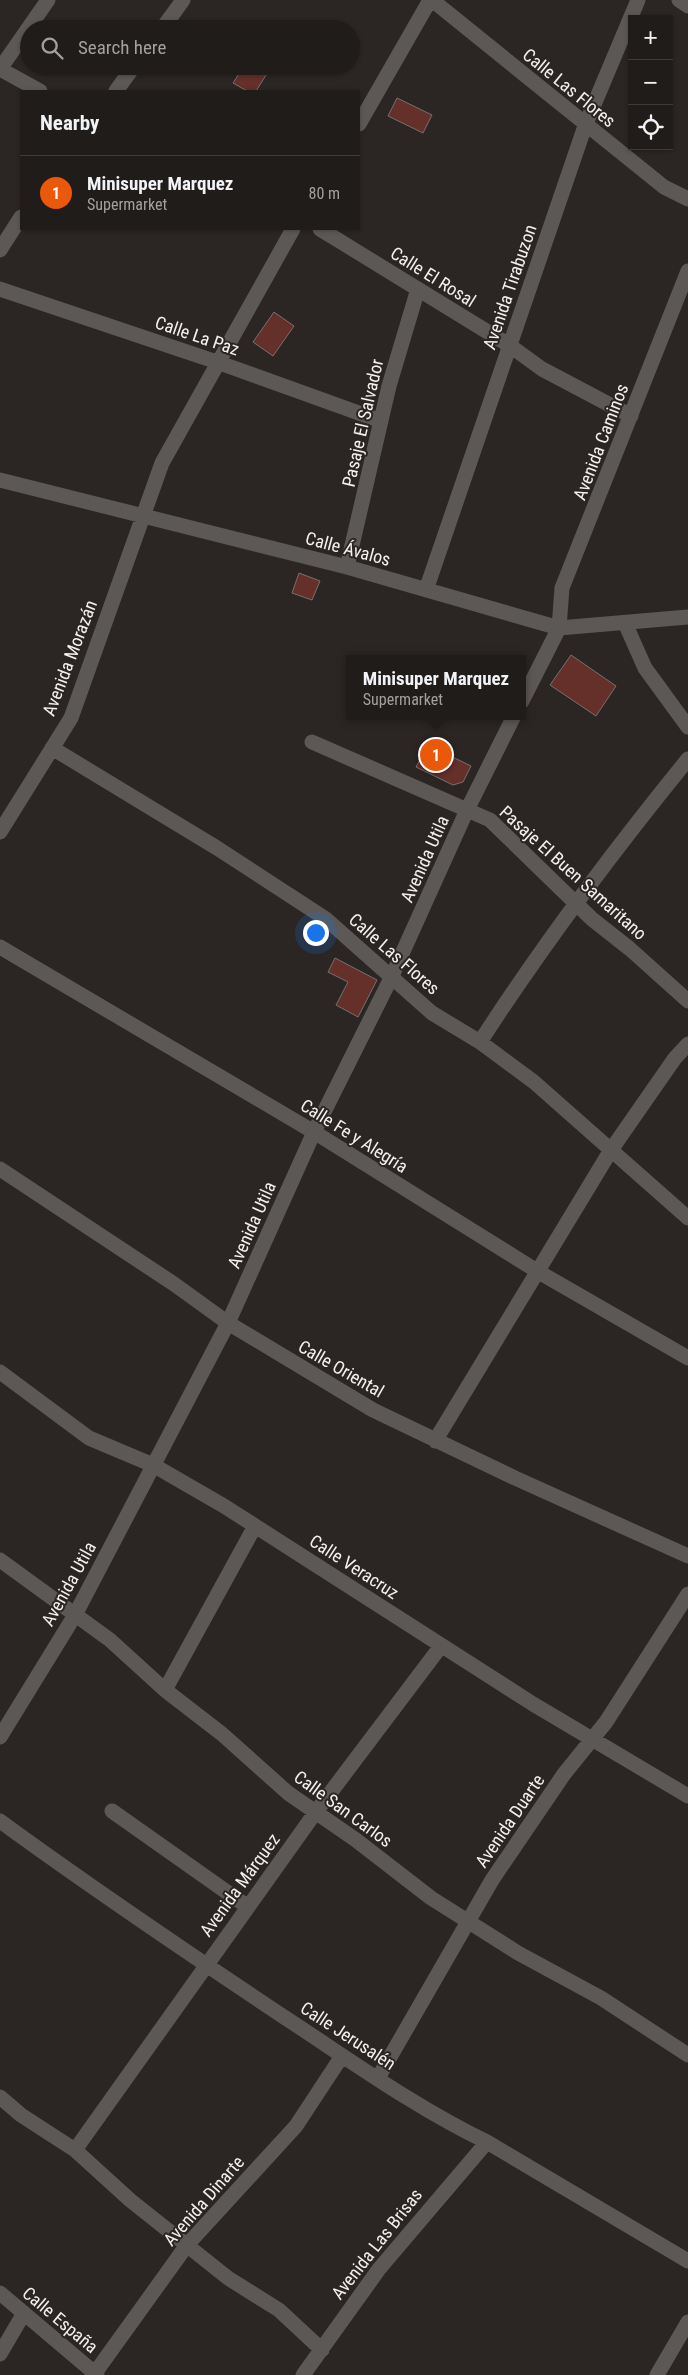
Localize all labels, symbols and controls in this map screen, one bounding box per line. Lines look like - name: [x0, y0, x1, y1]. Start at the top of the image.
- map controls: [628, 15, 673, 150]
- button: +: [628, 15, 673, 60]
- search box: [20, 20, 360, 75]
- icon: search: [38, 34, 66, 62]
- text: Search here: [78, 36, 166, 59]
- street label: Calle Las Flores: [519, 44, 620, 131]
- button: −: [628, 60, 673, 105]
- button: locate: [628, 105, 673, 150]
- text: Nearby: [40, 111, 99, 135]
- text: Minisuper Marquez: [87, 172, 233, 195]
- text: 1: [52, 184, 60, 203]
- text: 80 m: [308, 184, 340, 203]
- text: Supermarket: [87, 195, 167, 214]
- street label: Avenida Tirabuzon: [478, 222, 541, 352]
- street label: Calle El Rosal: [387, 242, 480, 311]
- street label: Calle La Paz: [152, 311, 242, 360]
- street label: Pasaje El Salvador: [338, 356, 388, 489]
- street label: Avenida Caminos: [569, 381, 632, 503]
- street label: Calle Ávalos: [303, 527, 393, 570]
- street label: Avenida Morazán: [38, 597, 101, 719]
- popup: [346, 655, 526, 720]
- text: Minisuper Marquez: [363, 667, 509, 690]
- text: Supermarket: [363, 690, 443, 709]
- pin: 1: [420, 736, 452, 774]
- street label: Pasaje El Buen Samaritano: [496, 801, 651, 944]
- street label: Avenida Utila: [396, 812, 453, 905]
- street label: Calle Las Flores: [345, 909, 444, 999]
- your location: [303, 920, 329, 946]
- street label: Calle Fe y Alegría: [297, 1094, 412, 1177]
- street label: Avenida Utila: [223, 1178, 280, 1271]
- street label: Calle Oriental: [295, 1336, 388, 1401]
- street label: Calle Veracruz: [306, 1530, 403, 1603]
- street label: Avenida Utila: [37, 1538, 100, 1629]
- street label: Calle San Carlos: [290, 1766, 396, 1851]
- street label: Avenida Duarte: [471, 1770, 548, 1871]
- street label: Avenida Márquez: [195, 1829, 284, 1940]
- street label: Calle Jerusalén: [297, 1997, 400, 2074]
- street label: Avenida Dinarte: [159, 2152, 248, 2250]
- street label: Avenida Las Brisas: [327, 2184, 426, 2303]
- street label: Calle España: [18, 2282, 102, 2357]

